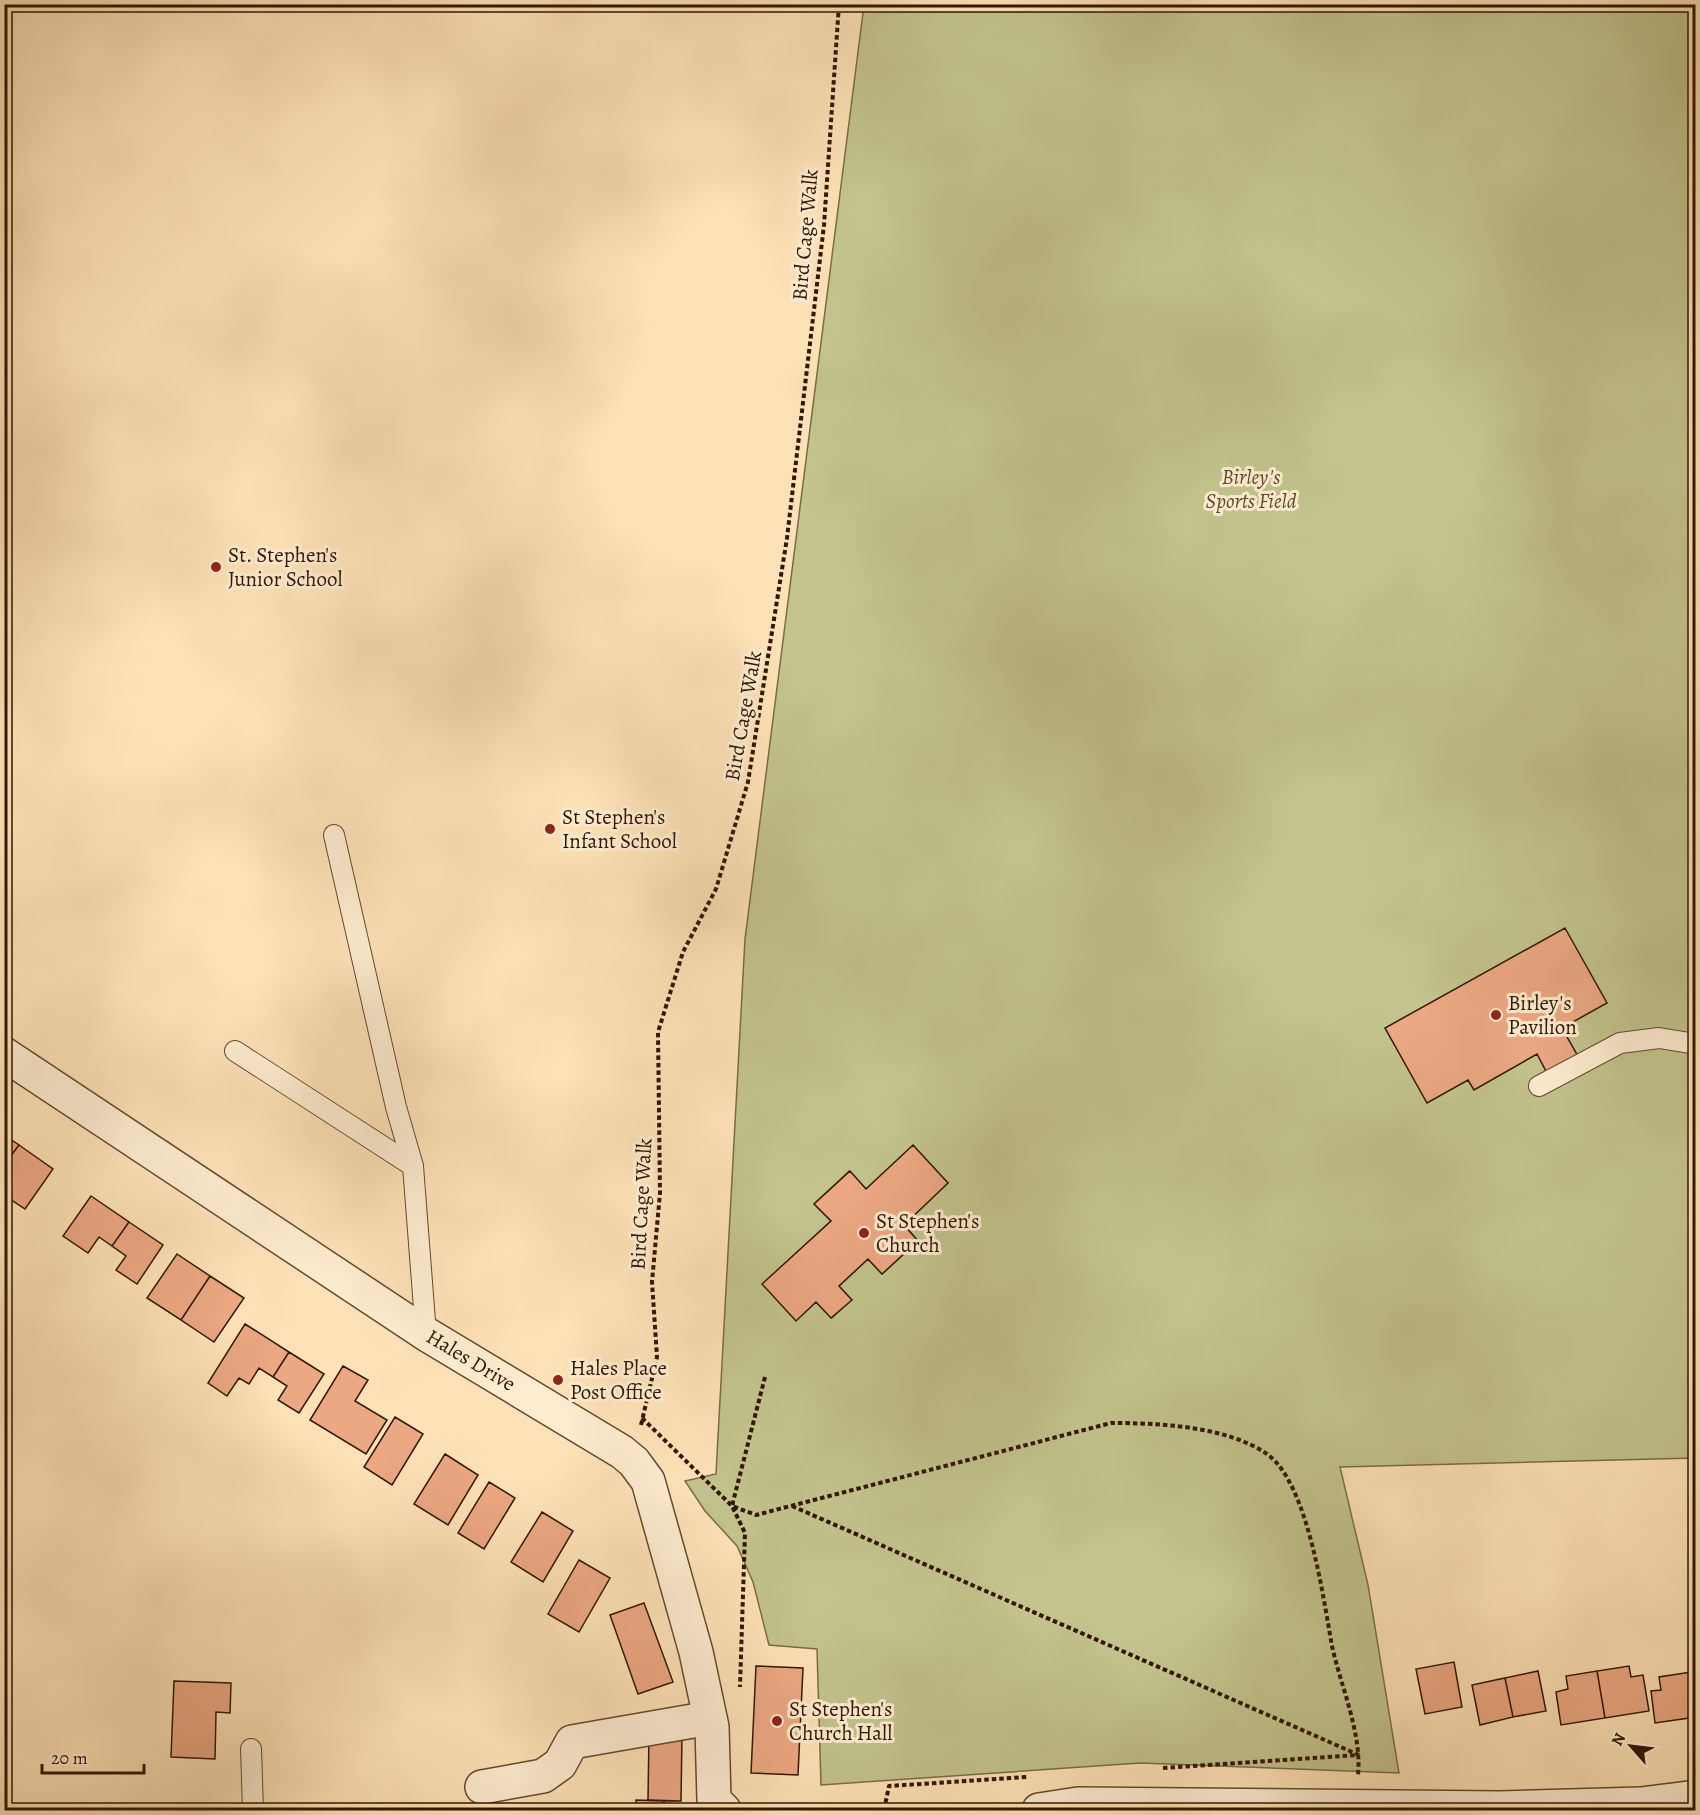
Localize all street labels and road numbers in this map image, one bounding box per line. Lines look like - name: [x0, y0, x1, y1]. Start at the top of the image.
- street label: Bird Cage Walk: [785, 168, 825, 302]
- street label: Bird Cage Walk: [718, 648, 768, 783]
- street label: Bird Cage Walk: [624, 1137, 658, 1271]
- street label: Hales Drive: [421, 1322, 521, 1398]

